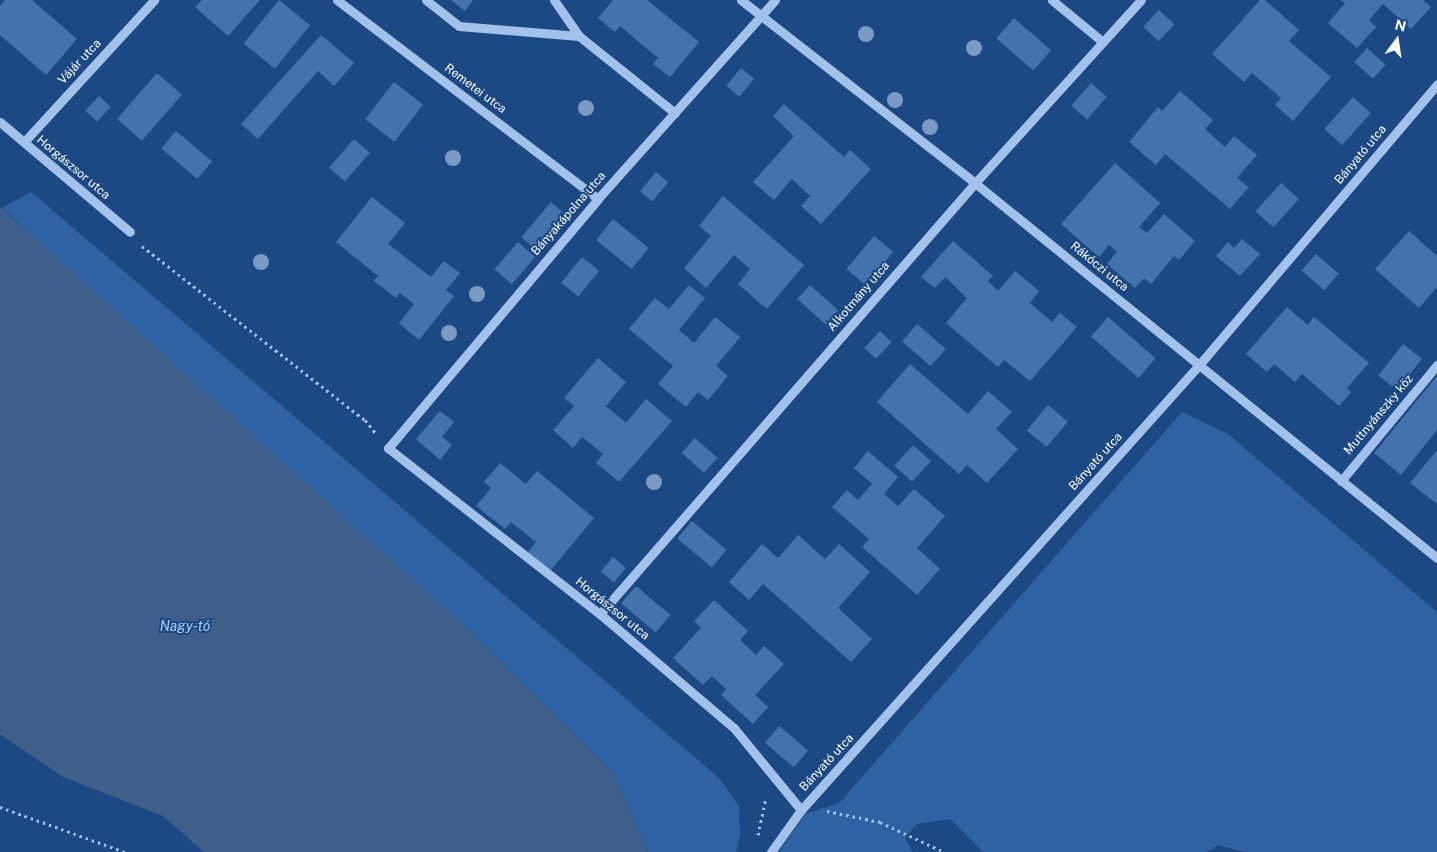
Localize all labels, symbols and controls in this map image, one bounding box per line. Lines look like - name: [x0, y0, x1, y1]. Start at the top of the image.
- north arrow: [1372, 15, 1422, 65]
- text: N: [1393, 16, 1408, 35]
- street label: Vájár utca: [56, 37, 104, 87]
- street label: Remetei utca: [441, 61, 509, 117]
- street label: Bányató utca: [1332, 122, 1390, 188]
- street label: Horgászsor utca: [33, 133, 113, 203]
- street label: Bányakápolna utca: [529, 169, 609, 259]
- street label: Rákóczi utca: [1067, 239, 1131, 295]
- street label: Alkotmány utca: [825, 259, 893, 335]
- street label: Muttnyánszky köz: [1341, 372, 1417, 458]
- street label: Bányató utca: [1066, 430, 1126, 494]
- street label: Horgászsor utca: [572, 575, 652, 643]
- water label: Nagy-tó: [160, 618, 210, 634]
- street label: Bányató utca: [797, 731, 857, 795]

